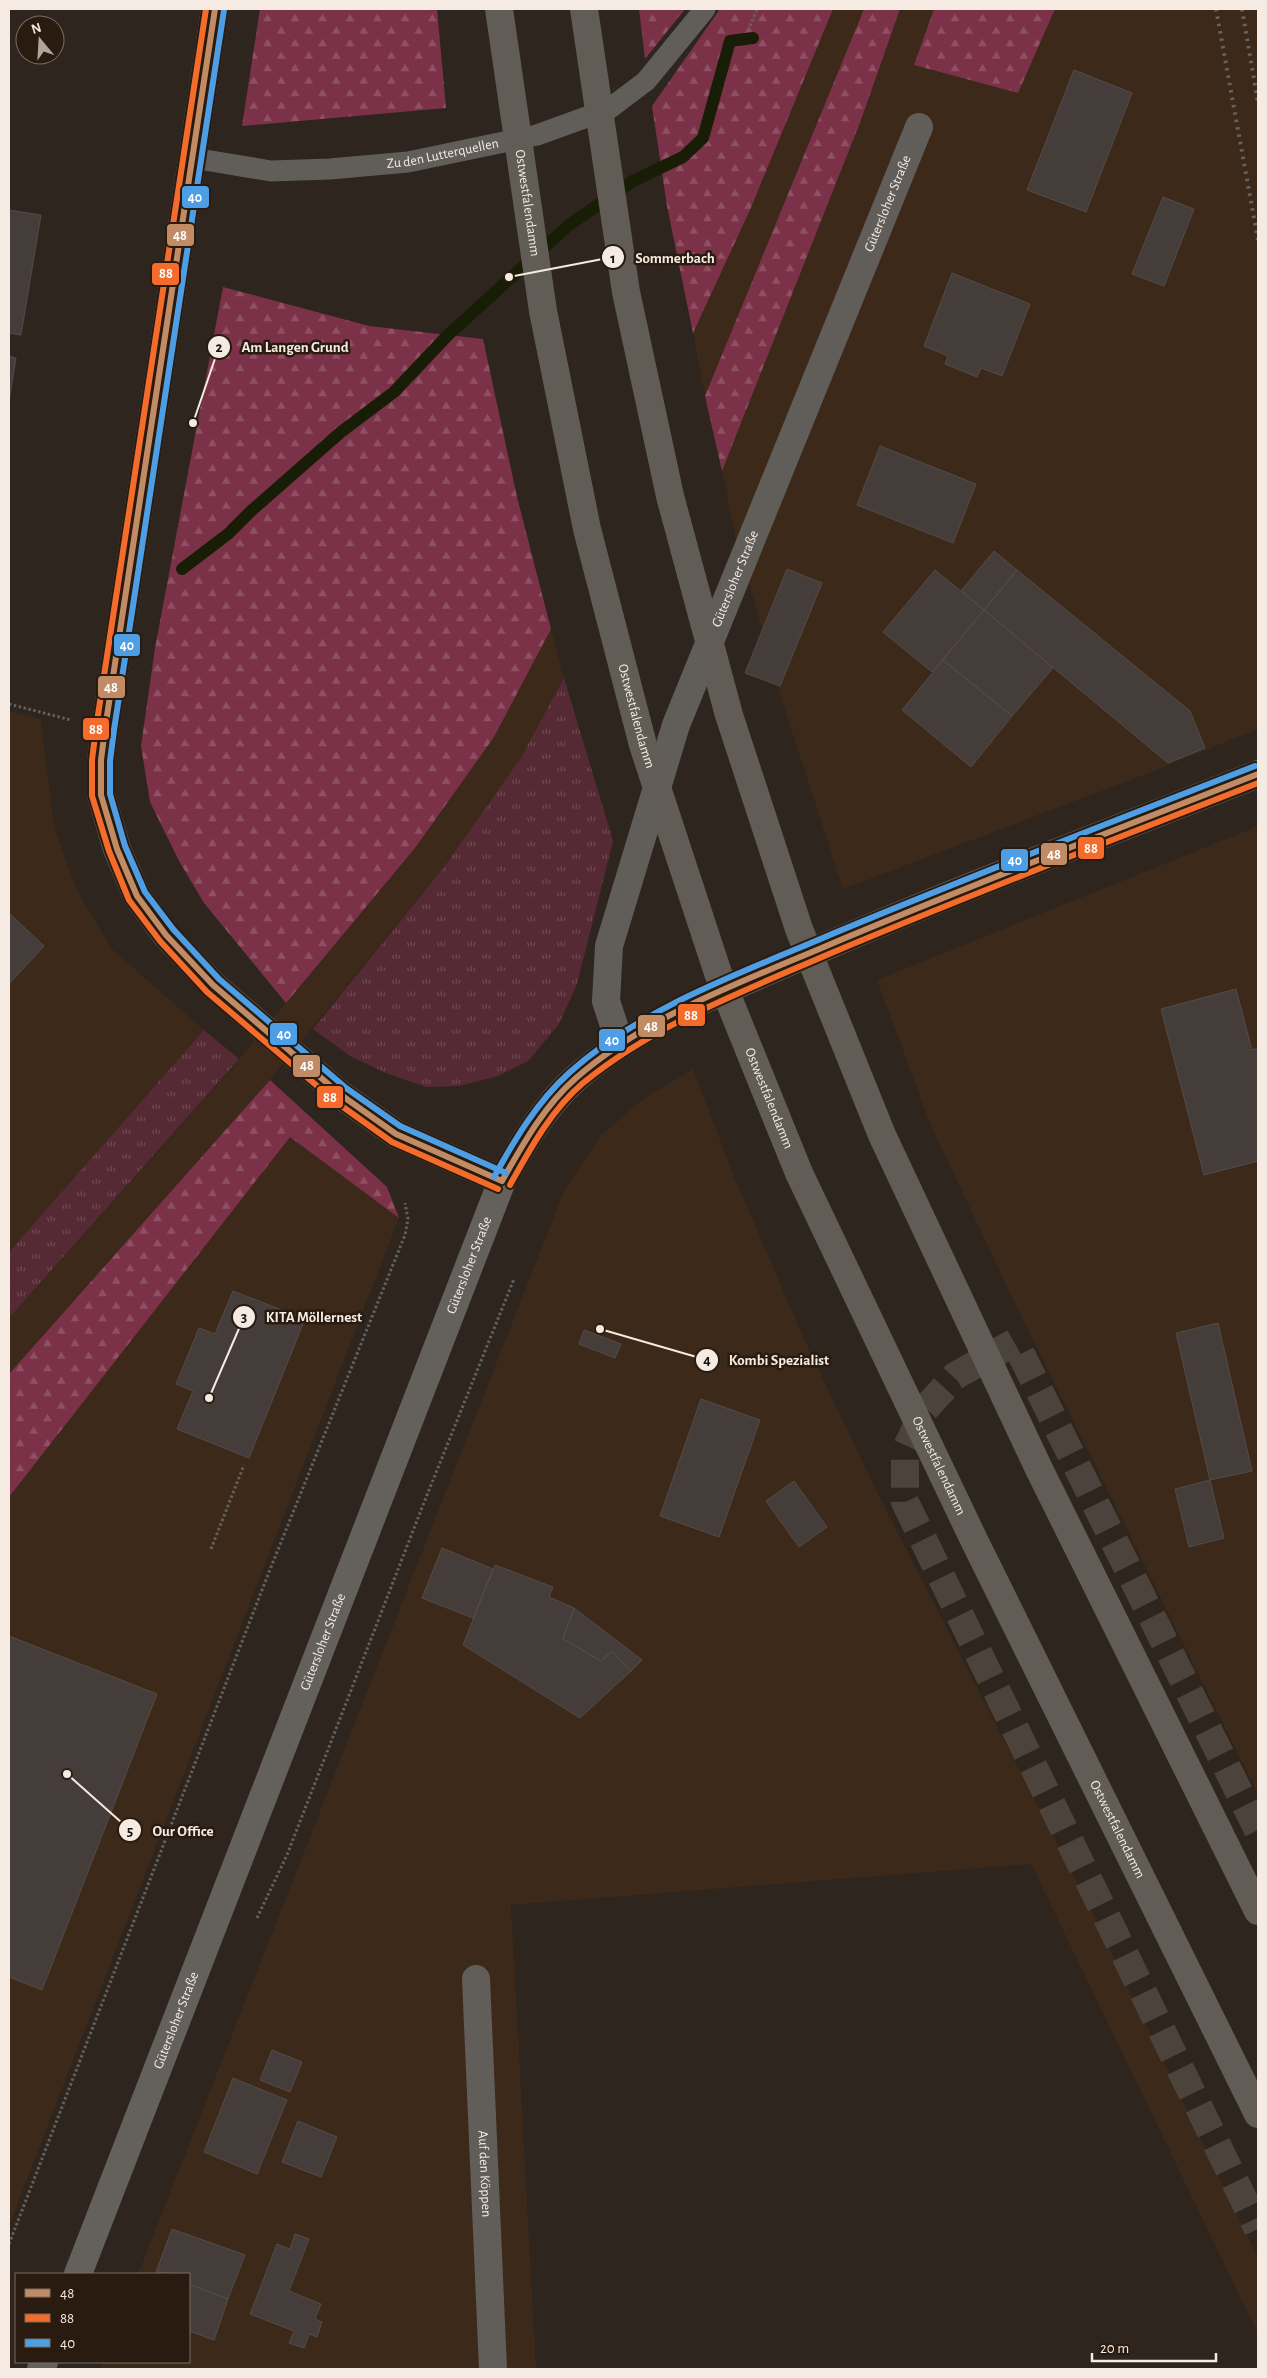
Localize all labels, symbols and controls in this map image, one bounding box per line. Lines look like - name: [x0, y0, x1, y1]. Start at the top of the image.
- north arrow: [15, 15, 65, 65]
- text: N: [29, 20, 43, 37]
- street label: Zu den Lutterquellen: [386, 136, 500, 171]
- street label: Ostwestfalendamm: [513, 149, 542, 257]
- street label: Gütersloher Straße: [862, 153, 914, 254]
- line badge: 40: [181, 185, 210, 209]
- text: 40: [188, 191, 202, 205]
- line badge: 48: [166, 223, 195, 247]
- text: 48: [173, 229, 187, 243]
- callout: Sommerbach: [601, 242, 725, 272]
- text: 1: [610, 251, 616, 266]
- text: Sommerbach: [635, 251, 715, 266]
- line badge: 88: [151, 262, 180, 286]
- text: 88: [159, 267, 173, 281]
- callout: Am Langen Grund: [206, 332, 358, 362]
- text: 2: [215, 340, 223, 355]
- text: Am Langen Grund: [241, 340, 349, 355]
- street label: Gütersloher Straße: [710, 529, 761, 629]
- line badge: 40: [113, 633, 141, 657]
- text: 40: [120, 639, 134, 653]
- street label: Ostwestfalendamm: [615, 662, 657, 770]
- line badge: 48: [97, 675, 126, 699]
- text: 48: [104, 681, 118, 695]
- line badge: 88: [82, 717, 110, 741]
- text: 88: [89, 723, 103, 737]
- line badge: 88: [1077, 836, 1105, 860]
- line badge: 48: [1040, 842, 1068, 866]
- text: 88: [1084, 842, 1098, 856]
- line badge: 40: [1000, 848, 1029, 872]
- text: 48: [1047, 848, 1061, 862]
- text: 40: [1008, 854, 1022, 868]
- line badge: 88: [677, 1003, 706, 1027]
- text: 88: [684, 1009, 698, 1023]
- line badge: 48: [637, 1014, 666, 1038]
- text: 48: [644, 1020, 658, 1034]
- line badge: 40: [269, 1022, 298, 1046]
- text: 40: [277, 1028, 291, 1042]
- line badge: 40: [598, 1028, 626, 1052]
- text: 40: [605, 1034, 619, 1048]
- street label: Ostwestfalendamm: [742, 1046, 795, 1151]
- line badge: 48: [292, 1054, 321, 1078]
- text: 48: [300, 1059, 314, 1073]
- line badge: 88: [316, 1085, 344, 1109]
- text: 88: [323, 1091, 337, 1105]
- street label: Gütersloher Straße: [444, 1215, 494, 1316]
- callout: KITA Möllernest: [231, 1302, 372, 1332]
- text: 3: [241, 1310, 247, 1325]
- text: KITA Möllernest: [266, 1310, 362, 1325]
- callout: Kombi Spezialist: [694, 1345, 840, 1375]
- text: 4: [703, 1353, 711, 1368]
- text: Kombi Spezialist: [729, 1353, 829, 1368]
- street label: Ostwestfalendamm: [909, 1414, 968, 1517]
- street label: Gütersloher Straße: [298, 1591, 348, 1692]
- street label: Ostwestfalendamm: [1087, 1778, 1147, 1881]
- callout: Our Office: [118, 1815, 224, 1845]
- text: 5: [127, 1824, 133, 1839]
- text: Our Office: [152, 1824, 214, 1839]
- street label: Gütersloher Straße: [151, 1970, 201, 2071]
- street label: Auf den Köppen: [476, 2130, 493, 2218]
- legend: [15, 2273, 190, 2363]
- text: 48: [60, 2286, 74, 2301]
- text: 88: [60, 2311, 74, 2326]
- scale bar: [1092, 2330, 1216, 2362]
- text: 40: [60, 2336, 75, 2351]
- text: 20 m: [1100, 2341, 1129, 2356]

